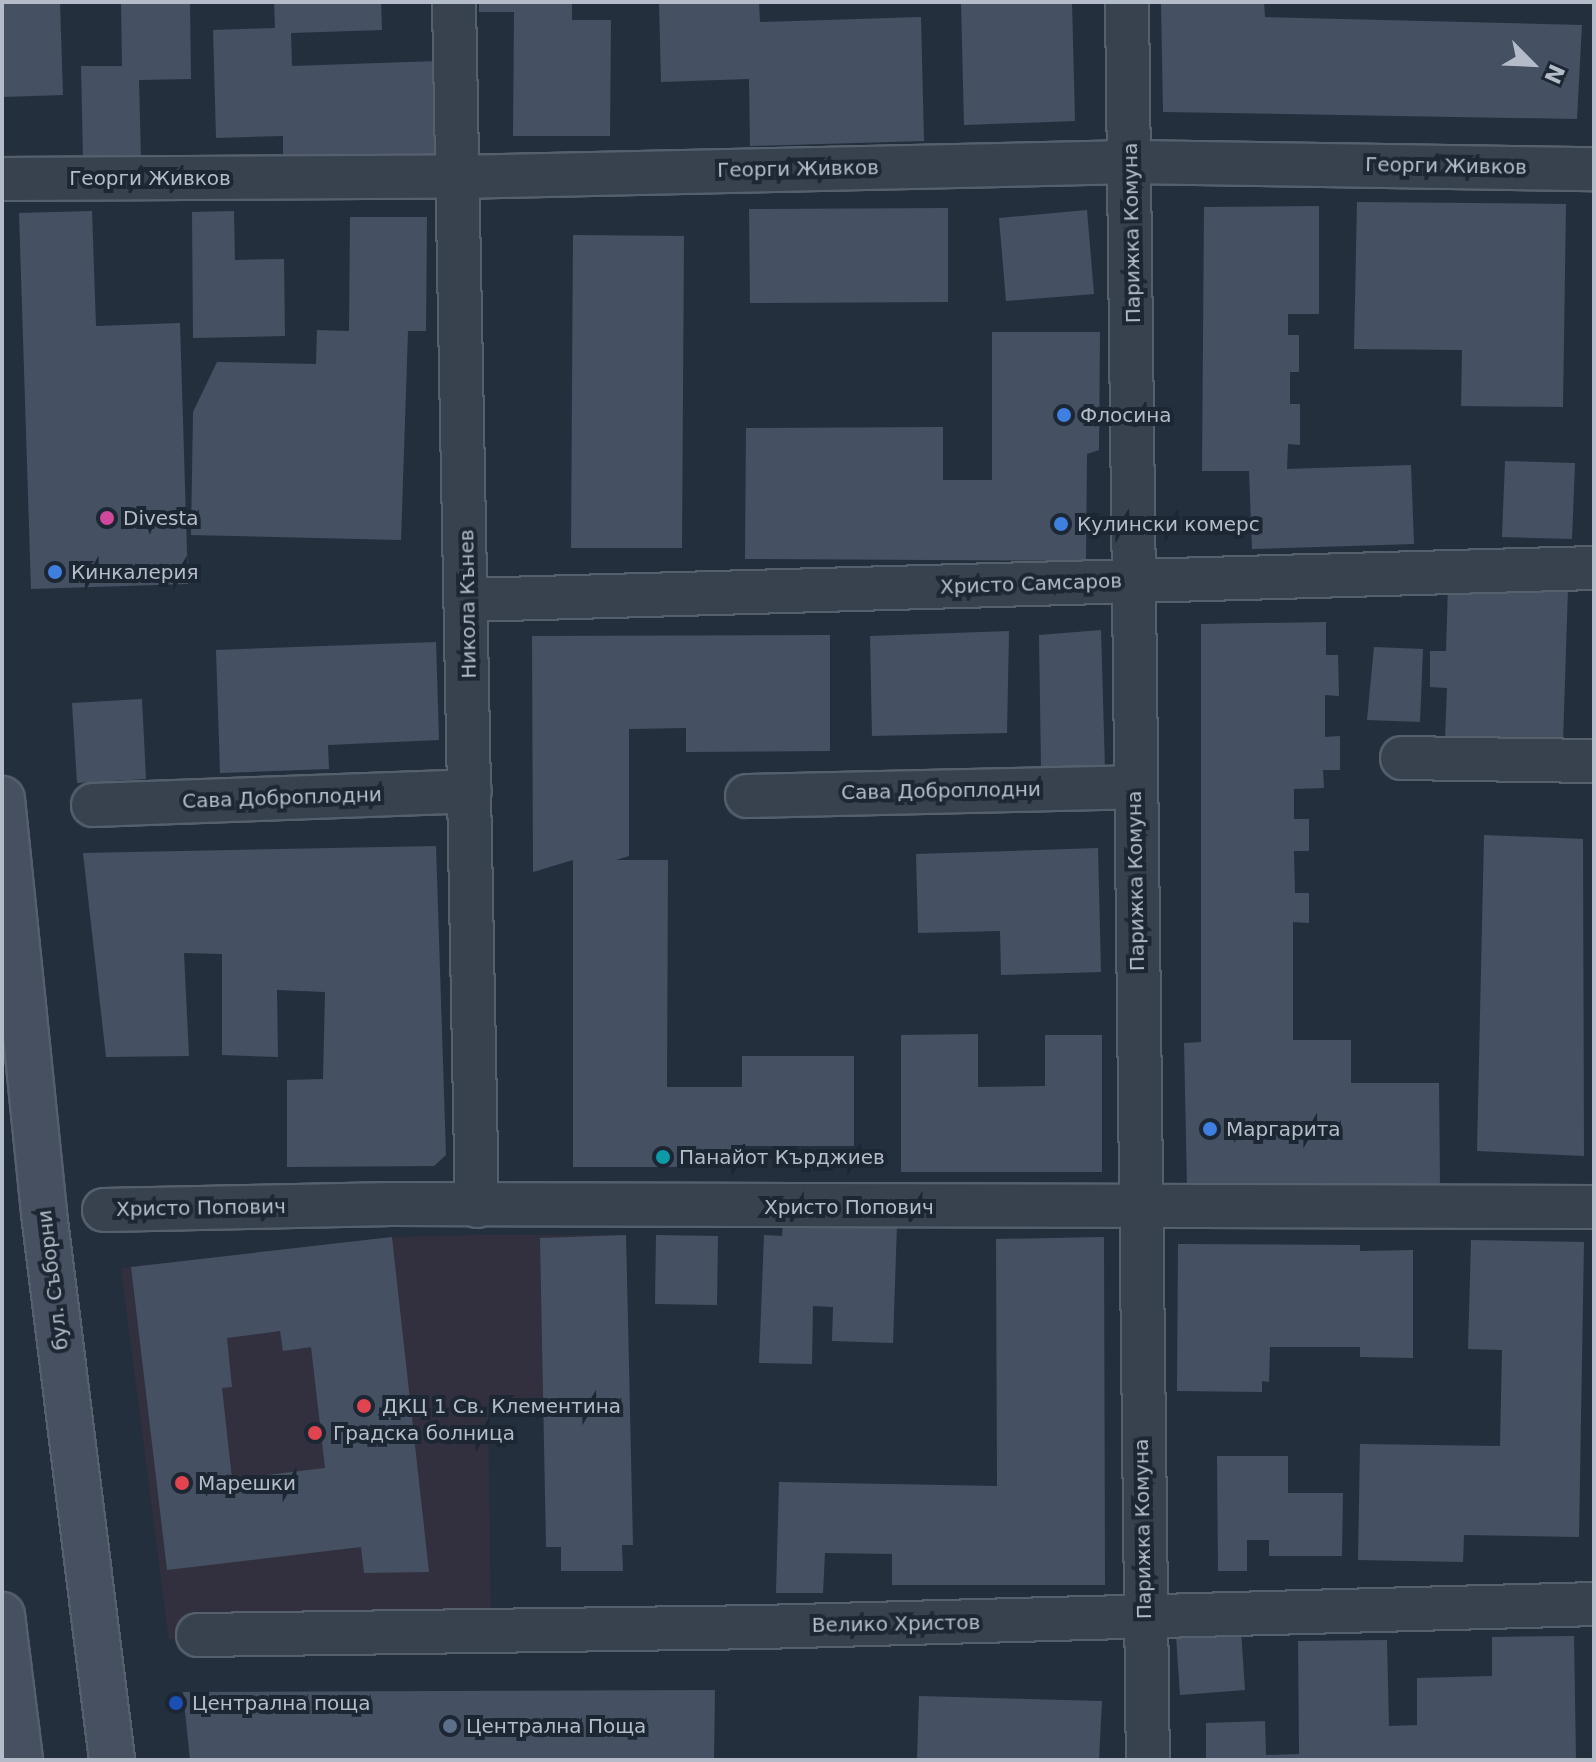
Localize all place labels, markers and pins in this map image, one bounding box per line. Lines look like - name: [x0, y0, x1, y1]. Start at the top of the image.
- place label: Флосина: [1080, 403, 1172, 427]
- marker: Флосина: [1055, 406, 1073, 424]
- place label: Divesta: [123, 506, 199, 530]
- marker: Divesta: [98, 509, 116, 527]
- place label: Кулински комерс: [1077, 512, 1260, 536]
- marker: Кулински комерс: [1052, 515, 1070, 533]
- place label: Кинкалерия: [71, 560, 198, 584]
- marker: Кинкалерия: [46, 563, 64, 581]
- place label: Маргарита: [1226, 1117, 1341, 1141]
- marker: Маргарита: [1201, 1120, 1219, 1138]
- place label: Панайот Кърджиев: [679, 1145, 885, 1169]
- marker: Панайот Кърджиев: [654, 1148, 672, 1166]
- place label: ДКЦ 1 Св. Клементина: [382, 1394, 621, 1418]
- marker: ДКЦ 1 Св. Клементина: [353, 1395, 375, 1417]
- place label: Градска болница: [333, 1421, 515, 1445]
- marker: Градска болница: [304, 1422, 326, 1444]
- place label: Марешки: [198, 1471, 296, 1495]
- marker: Марешки: [173, 1474, 191, 1492]
- place label: Централна поща: [192, 1691, 370, 1715]
- marker: Централна поща: [167, 1694, 185, 1712]
- place label: Централна Поща: [466, 1714, 646, 1738]
- marker: Централна Поща: [441, 1717, 459, 1735]

